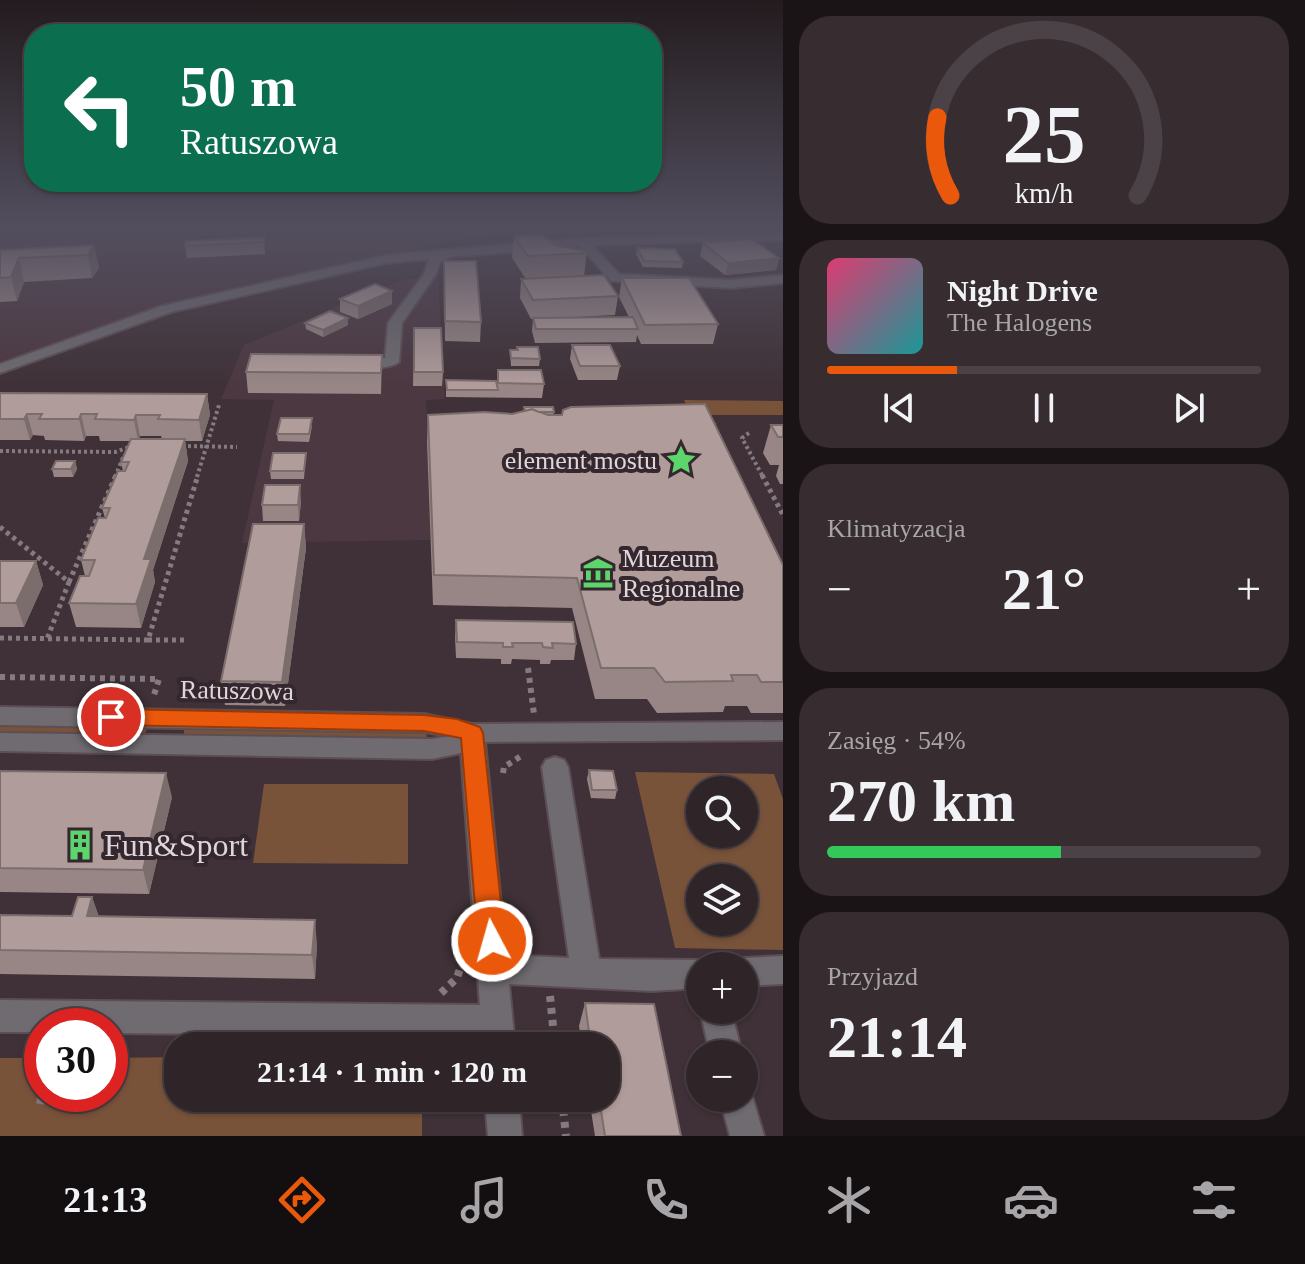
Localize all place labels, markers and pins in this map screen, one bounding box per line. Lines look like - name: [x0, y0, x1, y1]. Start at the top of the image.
- place icon: element mostu: [664, 443, 698, 477]
- place label: element mostu: [505, 446, 657, 475]
- place label: Muzeum Regionalne: [622, 544, 740, 603]
- museum icon: Muzeum Regionalne: [581, 556, 615, 590]
- pin: [77, 683, 145, 751]
- place label: Fun&Sport: [104, 827, 248, 863]
- building icon: Fun&Sport: [63, 828, 97, 862]

